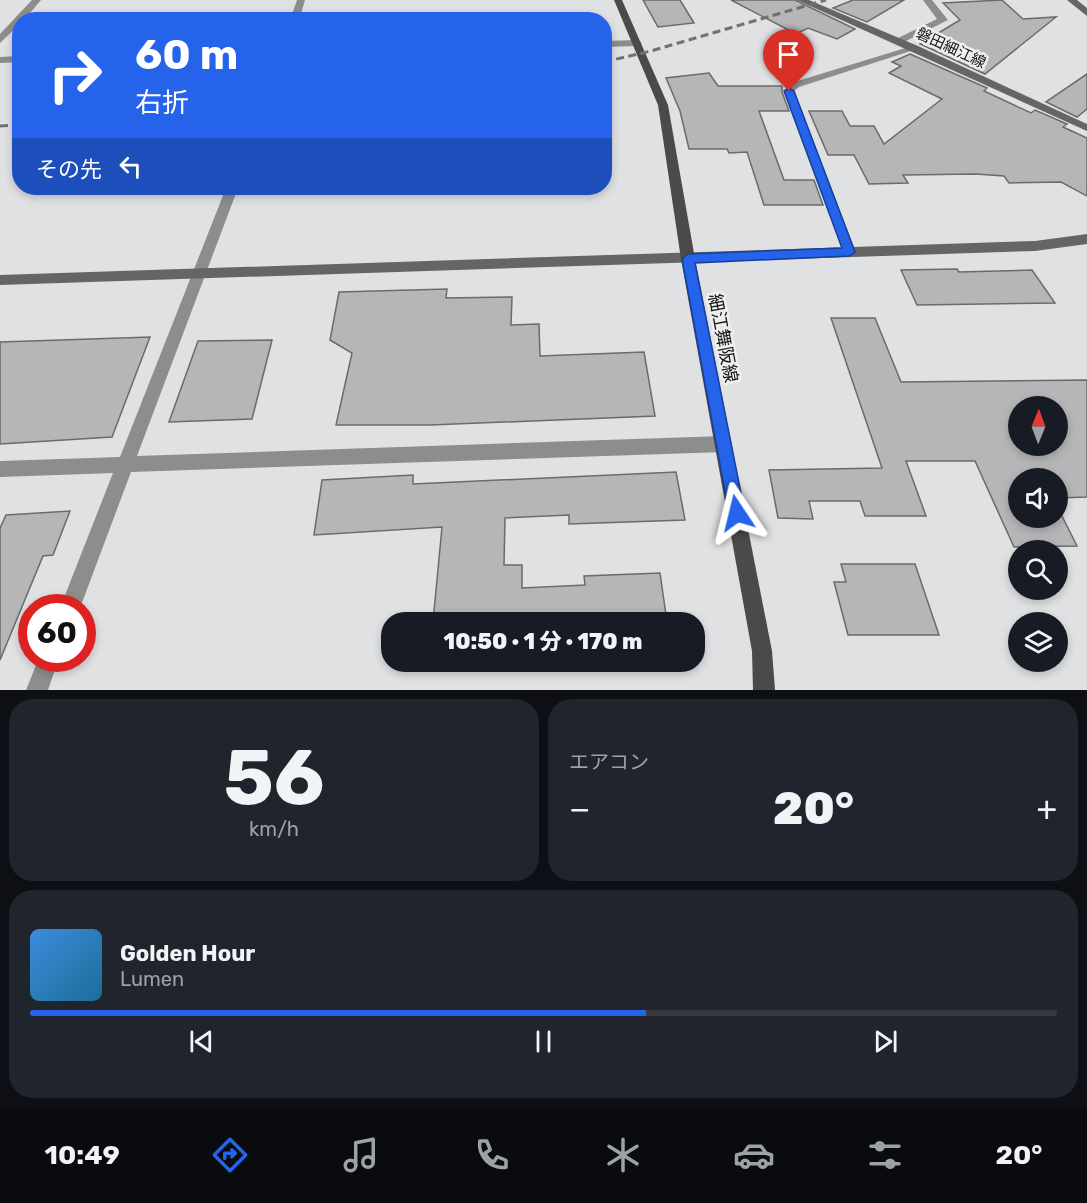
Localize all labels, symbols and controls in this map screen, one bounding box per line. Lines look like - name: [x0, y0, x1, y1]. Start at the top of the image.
- street label: 磐田細江線: [913, 24, 989, 72]
- pin: [763, 29, 814, 91]
- text: 60 m: [135, 30, 238, 80]
- icon: right: [36, 36, 114, 114]
- icon: arrive: [772, 38, 805, 71]
- text: 右折: [135, 87, 189, 119]
- icon: left: [114, 150, 147, 183]
- text: その先: [36, 156, 102, 183]
- street label: 細江舞阪線: [704, 292, 742, 384]
- north arrow: [1008, 396, 1068, 456]
- map controls: [1008, 396, 1068, 672]
- button: sound: [1008, 468, 1068, 528]
- position arrow: [705, 481, 769, 545]
- button: search: [1008, 540, 1068, 600]
- speed limit sign: 60: [18, 594, 96, 672]
- button: layers: [1008, 612, 1068, 672]
- text: 10:50 · 1 分 · 170 m: [444, 628, 642, 655]
- text: 56: [223, 731, 325, 824]
- text: エアコン: [569, 750, 649, 774]
- text: 20°: [773, 782, 854, 835]
- text: −: [569, 789, 590, 828]
- text: +: [1036, 789, 1057, 828]
- text: km/h: [249, 817, 299, 841]
- text: Golden Hour: [120, 940, 255, 967]
- text: Lumen: [120, 967, 184, 991]
- icon: previous: [185, 1025, 218, 1058]
- icon: pause: [527, 1025, 560, 1058]
- icon: next: [869, 1025, 902, 1058]
- icon: directions: [209, 1134, 251, 1176]
- icon: music: [340, 1134, 382, 1176]
- icon: phone: [471, 1134, 513, 1176]
- icon: climate: [602, 1134, 644, 1176]
- icon: car: [733, 1134, 775, 1176]
- icon: filters: [864, 1134, 906, 1176]
- text: 10:49: [45, 1139, 120, 1171]
- text: 20°: [995, 1139, 1042, 1171]

